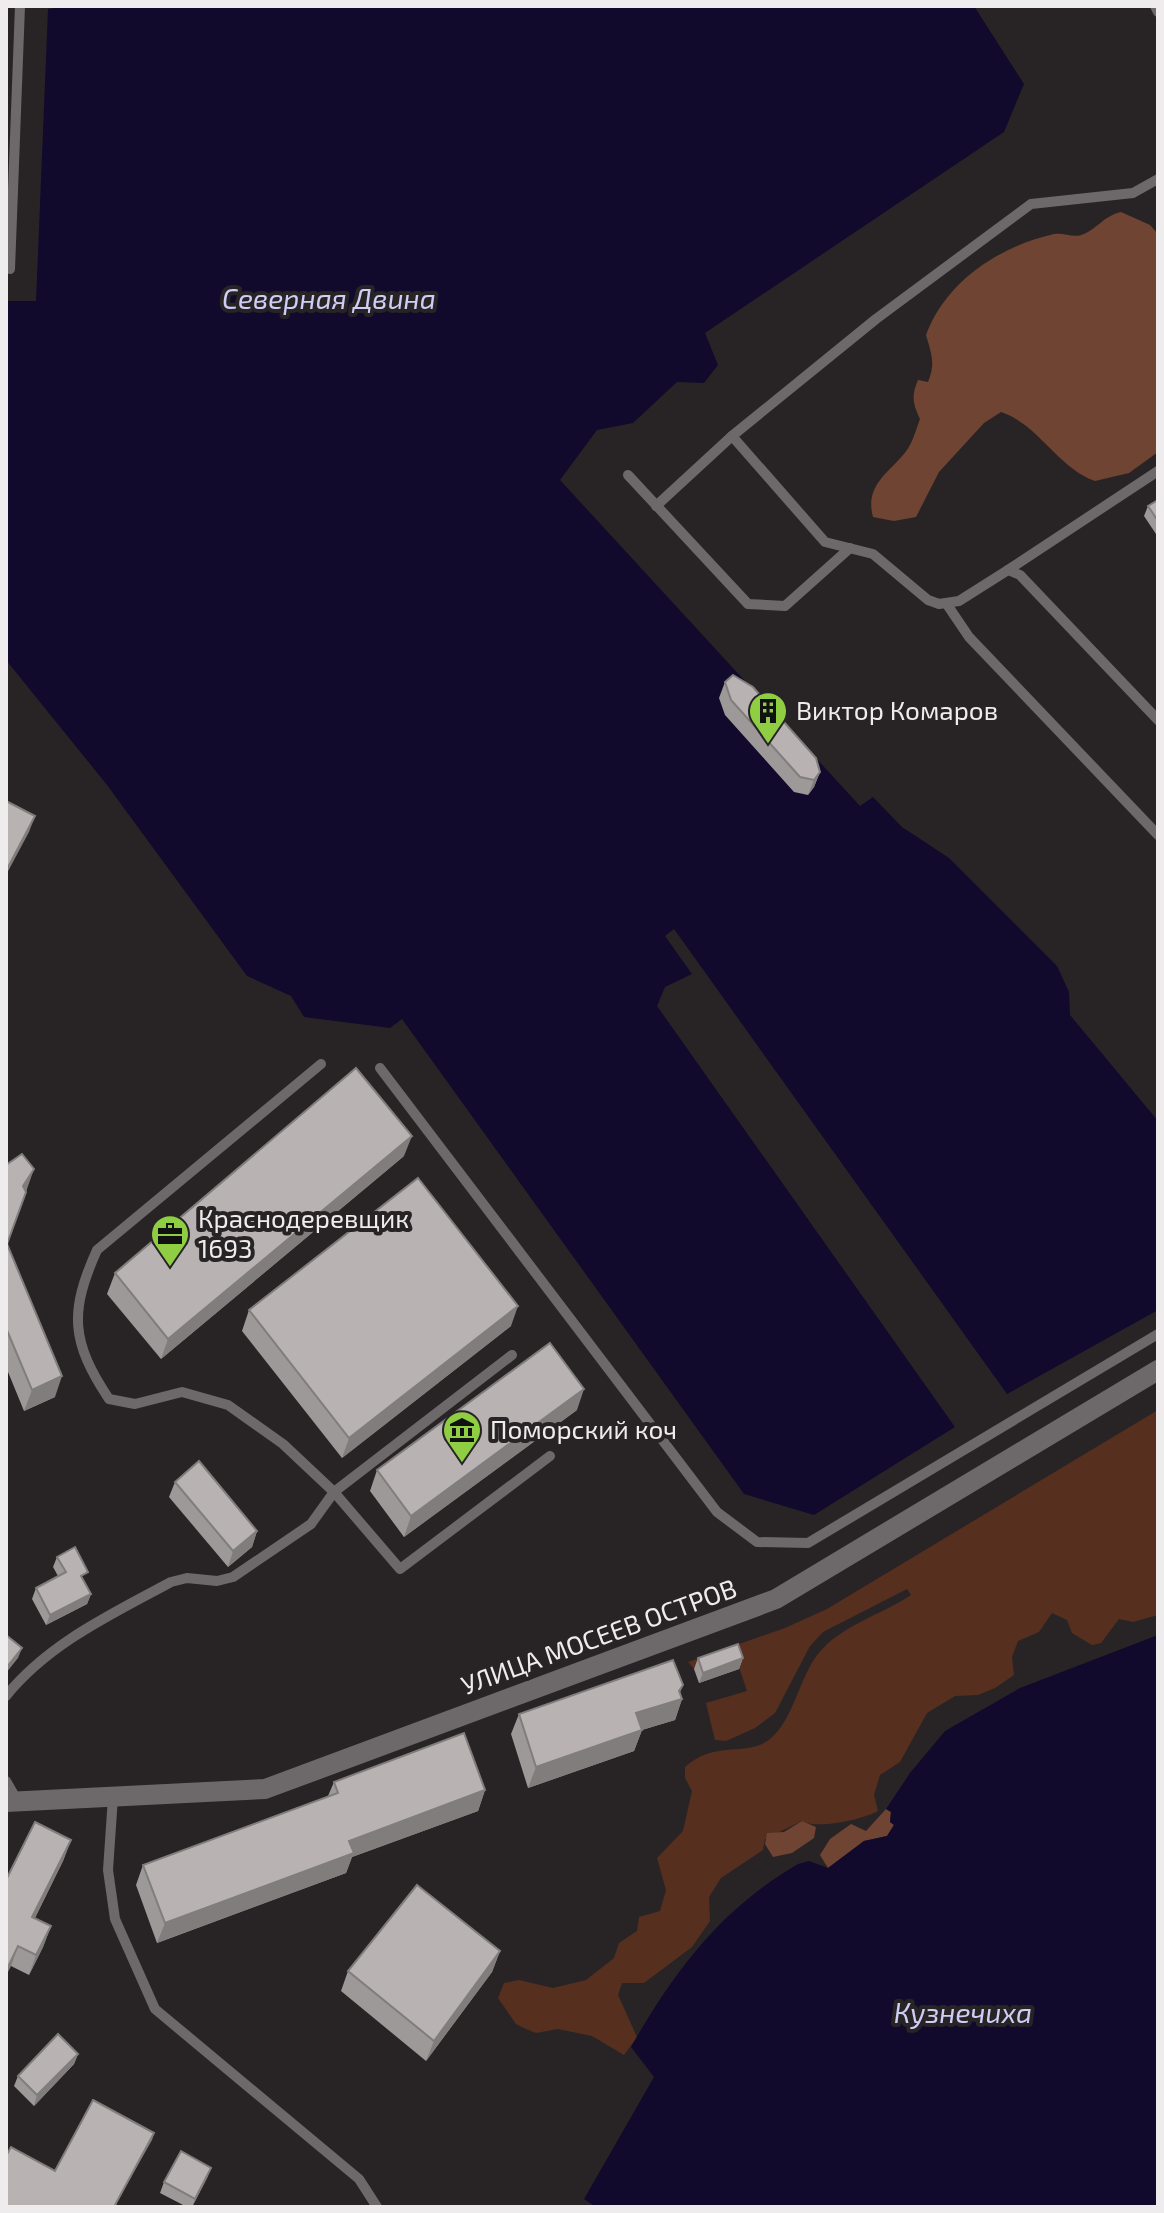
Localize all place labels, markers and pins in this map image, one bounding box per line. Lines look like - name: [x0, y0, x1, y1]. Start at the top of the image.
- building icon: Виктор Комаров: [747, 690, 789, 745]
- place label: Виктор Комаров: [796, 694, 998, 725]
- place label: Краснодеревщик 1693: [198, 1202, 409, 1263]
- office icon: Краснодеревщик 1693: [149, 1213, 191, 1268]
- museum icon: Поморский коч: [441, 1409, 483, 1464]
- place label: Поморский коч: [490, 1413, 677, 1444]

